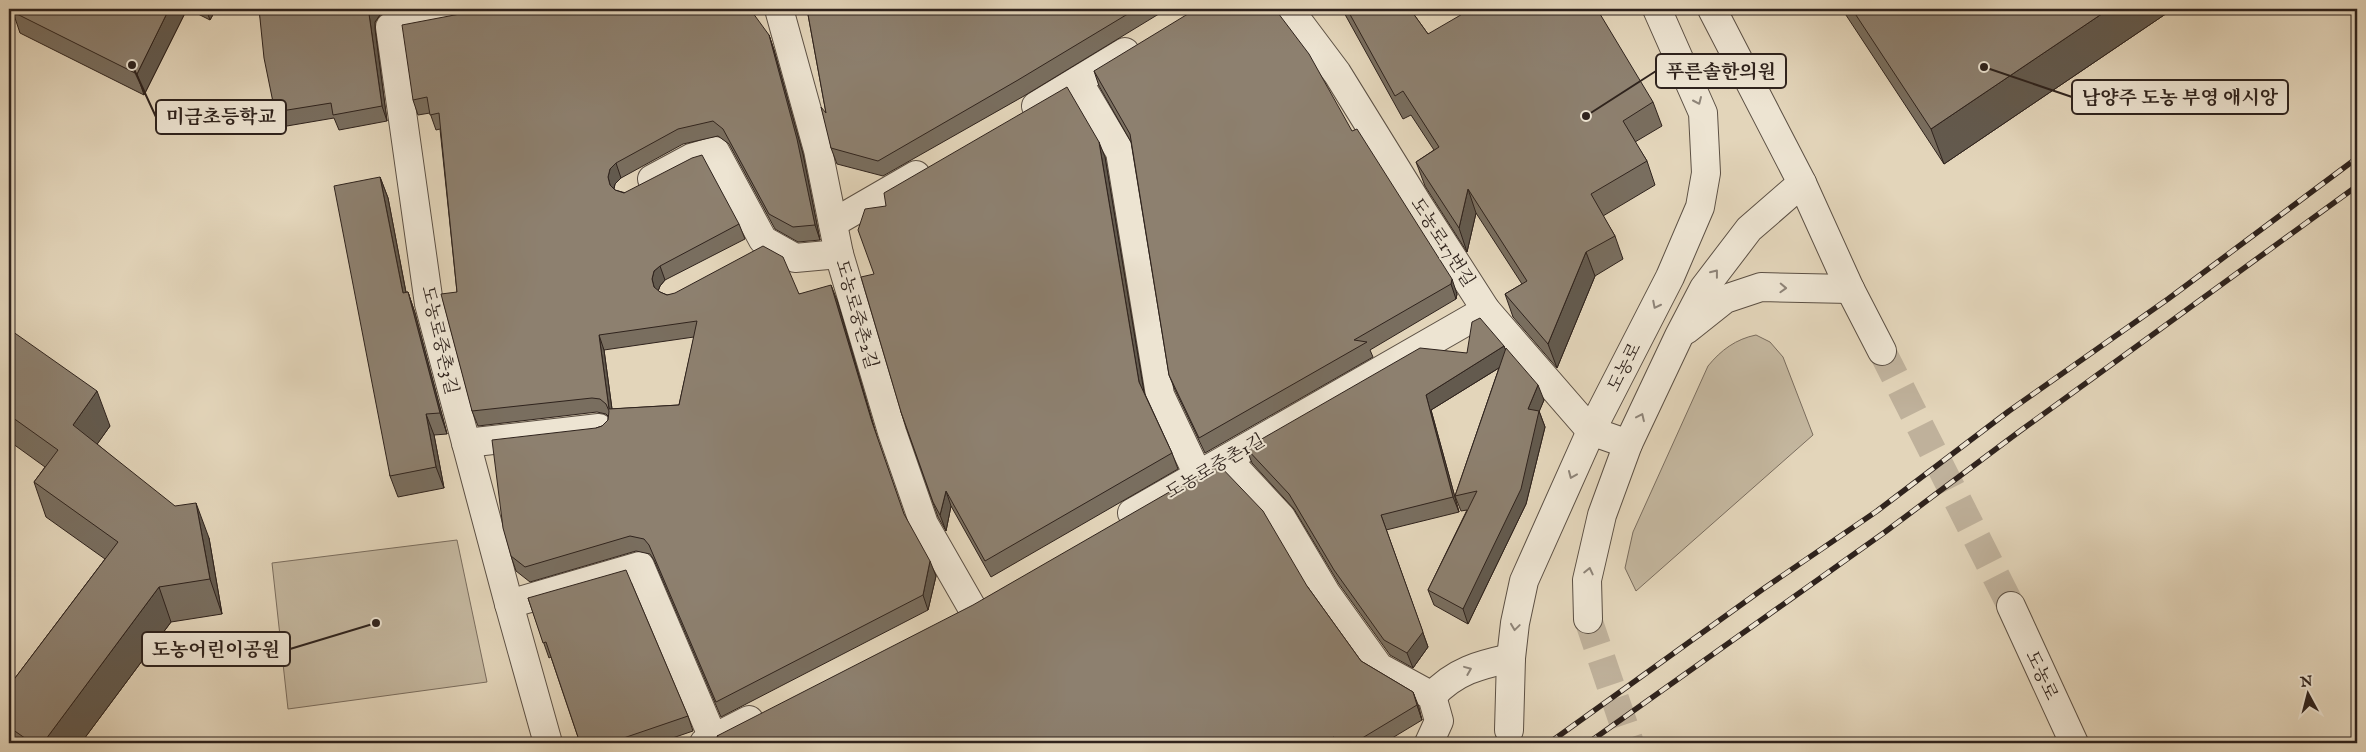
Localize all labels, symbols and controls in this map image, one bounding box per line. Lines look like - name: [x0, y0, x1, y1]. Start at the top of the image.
- callout: 푸른솔한의원: [1656, 54, 1786, 88]
- text: 푸른솔한의원: [1666, 61, 1776, 85]
- callout: 남양주 도농 부영 애시앙: [2072, 80, 2288, 114]
- text: 남양주 도농 부영 애시앙: [2082, 87, 2279, 111]
- one-way arrow: [1691, 96, 1702, 105]
- callout: 미금초등학교: [156, 100, 286, 134]
- text: 미금초등학교: [166, 106, 276, 130]
- street label: 도농로17번길: [1404, 194, 1479, 292]
- street label: 도농로중촌2길: [829, 257, 882, 372]
- one-way arrow: [1709, 269, 1718, 279]
- one-way arrow: [1779, 282, 1787, 293]
- street label: 도농로중촌3길: [415, 284, 462, 397]
- one-way arrow: [1652, 300, 1662, 309]
- street label: 도농로: [1603, 339, 1647, 396]
- one-way arrow: [1634, 413, 1645, 422]
- street label: 도농로중촌1길: [1162, 430, 1270, 505]
- one-way arrow: [1568, 471, 1578, 479]
- one-way arrow: [1583, 566, 1594, 575]
- one-way arrow: [1510, 622, 1520, 631]
- callout: 도농어린이공원: [142, 632, 290, 666]
- text: 도농어린이공원: [152, 639, 280, 663]
- street label: 도농로: [2019, 647, 2062, 704]
- one-way arrow: [1463, 666, 1472, 676]
- north arrow: [2284, 670, 2334, 720]
- text: N: [2298, 672, 2314, 692]

